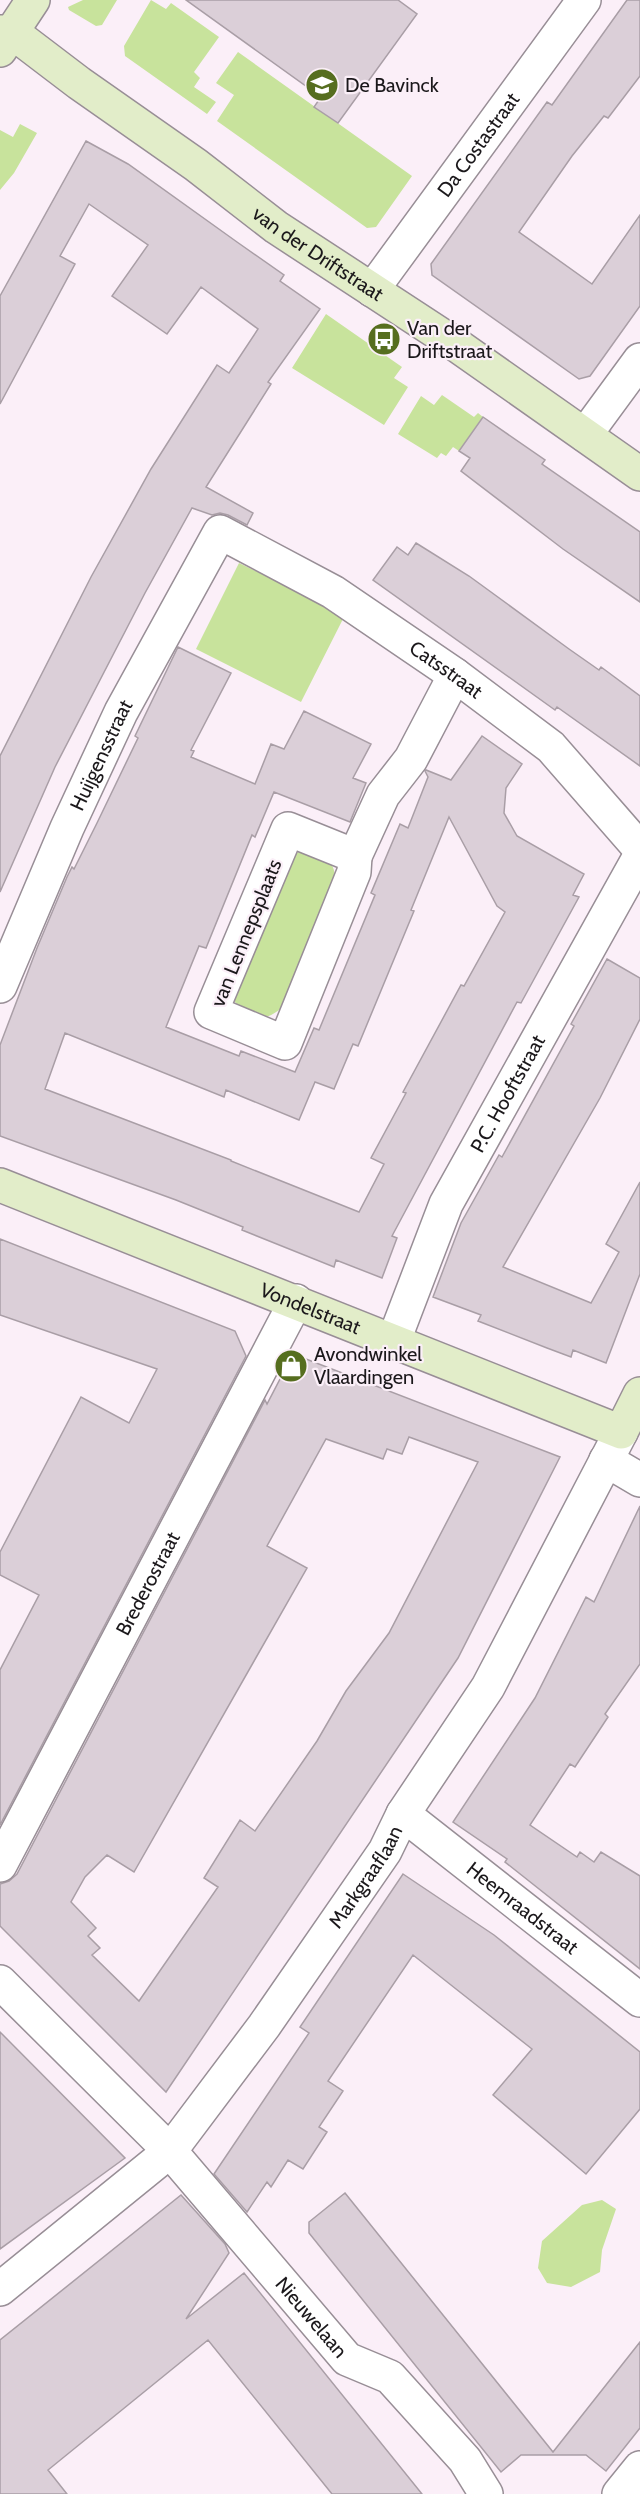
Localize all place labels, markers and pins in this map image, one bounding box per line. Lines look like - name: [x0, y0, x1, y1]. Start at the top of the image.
- school or university icon: De Bavinck: [304, 67, 340, 103]
- place label: De Bavinck: [345, 73, 439, 97]
- place label: Van der Driftstraat: [407, 316, 493, 363]
- bus stop icon: Van der Driftstraat: [366, 321, 402, 357]
- place label: Avondwinkel Vlaardingen: [314, 1342, 422, 1389]
- shop icon: Avondwinkel Vlaardingen: [273, 1348, 309, 1384]

